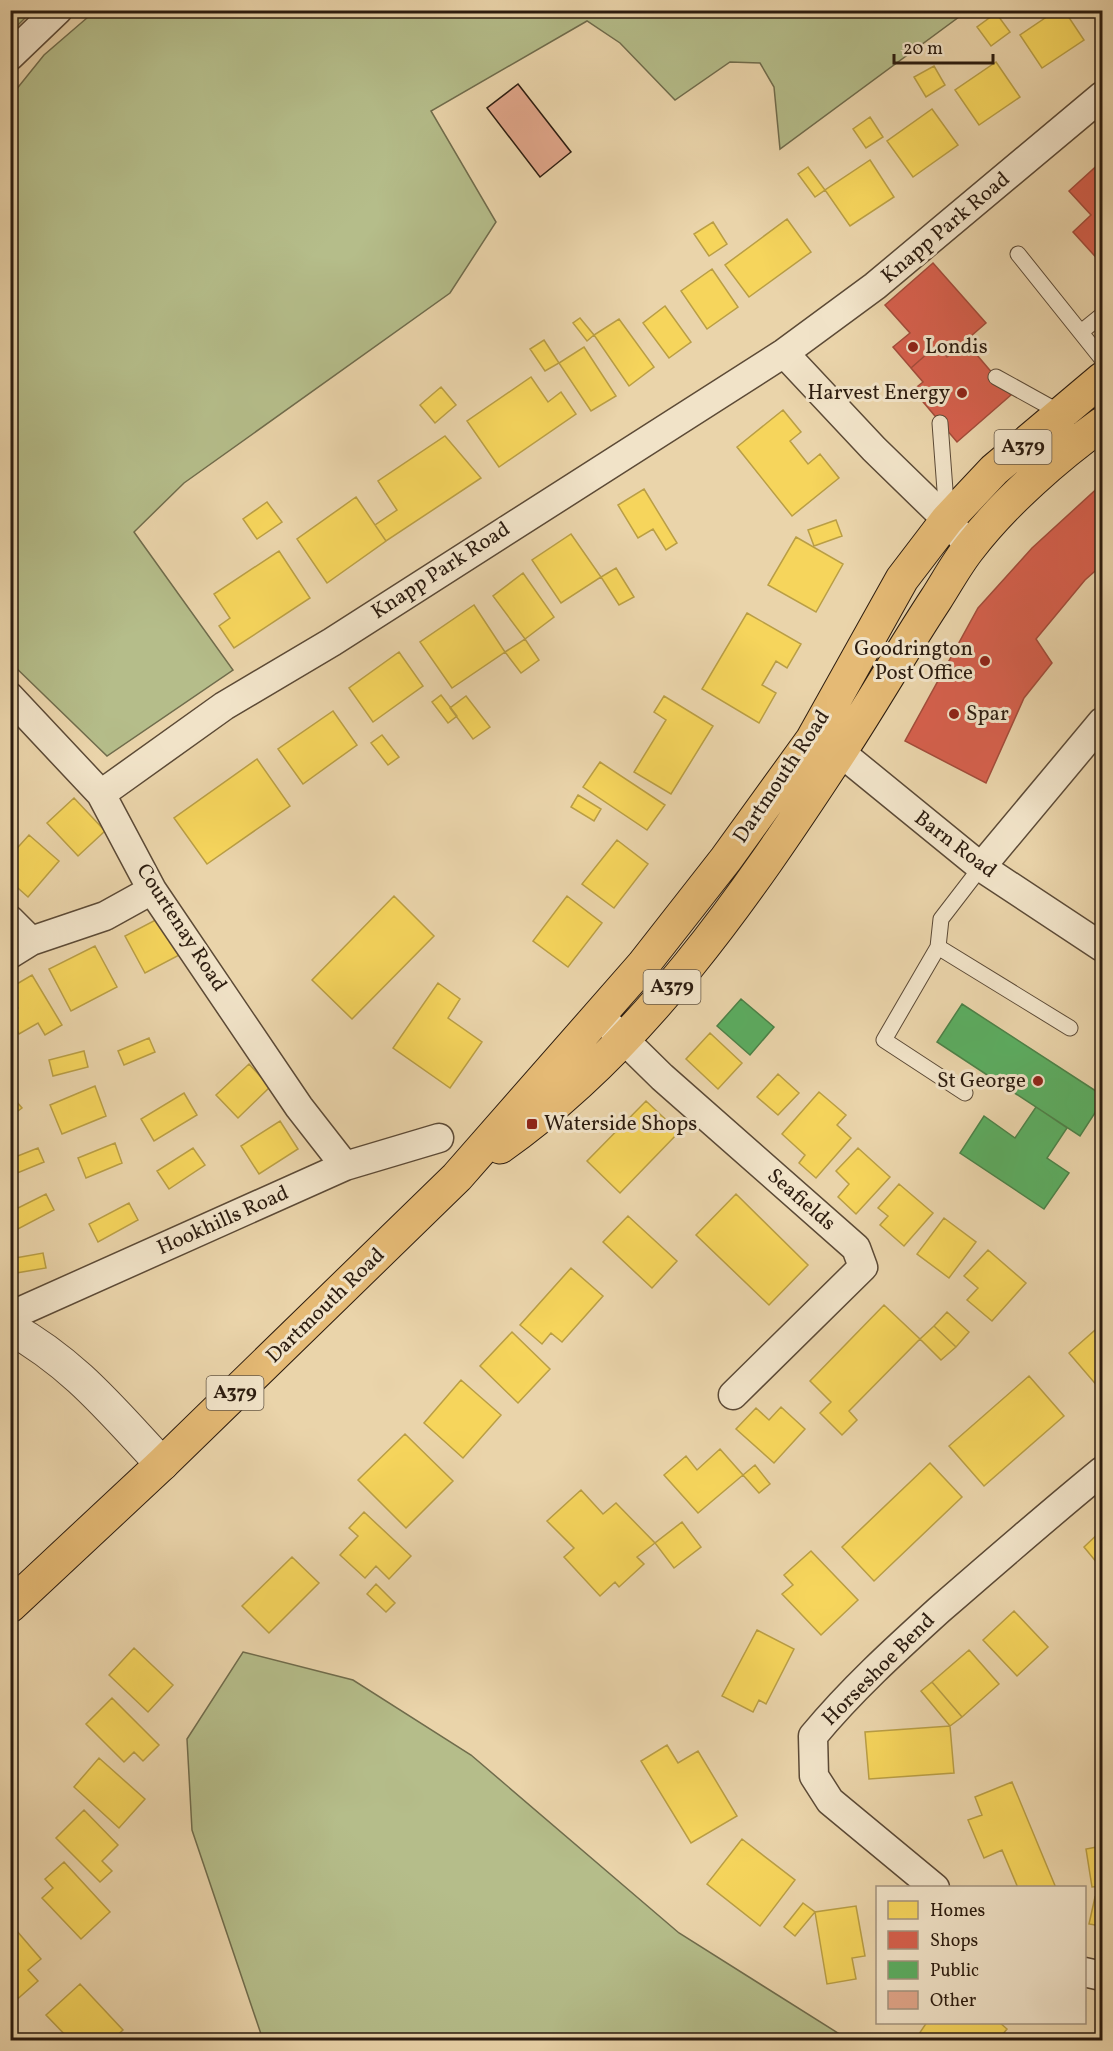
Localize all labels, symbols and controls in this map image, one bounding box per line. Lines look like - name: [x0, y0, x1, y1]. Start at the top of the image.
- scale bar: [894, 27, 993, 65]
- text: 20 m: [903, 37, 943, 62]
- street label: Knapp Park Road: [875, 165, 1017, 291]
- place label: Londis: [925, 333, 988, 362]
- marker: Londis: [906, 340, 920, 354]
- place label: Harvest Energy: [808, 379, 951, 408]
- marker: Harvest Energy: [955, 386, 969, 400]
- road number: A379: [994, 430, 1052, 464]
- street label: Knapp Park Road: [366, 515, 516, 627]
- place label: Goodrington Post Office: [854, 635, 973, 688]
- marker: Goodrington Post Office: [978, 654, 992, 668]
- place label: Spar: [966, 700, 1009, 729]
- street label: Dartmouth Road: [727, 705, 837, 849]
- marker: Spar: [947, 707, 961, 721]
- street label: Barn Road: [908, 804, 1002, 886]
- street label: Courtenay Road: [129, 858, 233, 998]
- road number: A379: [644, 970, 700, 1004]
- place label: St George: [937, 1067, 1026, 1096]
- marker: St George: [1031, 1074, 1045, 1088]
- place label: Waterside Shops: [544, 1110, 697, 1139]
- marker: Waterside Shops: [525, 1117, 539, 1131]
- street label: Seafields: [760, 1162, 842, 1238]
- street label: Hookhills Road: [153, 1179, 293, 1263]
- street label: Dartmouth Road: [260, 1242, 392, 1370]
- road number: A379: [206, 1376, 264, 1410]
- street label: Horseshoe Bend: [816, 1607, 942, 1733]
- legend: [876, 1886, 1086, 2024]
- text: Homes: [930, 1899, 985, 1924]
- text: Shops: [930, 1929, 978, 1954]
- text: Public: [930, 1959, 979, 1984]
- text: Other: [930, 1989, 977, 2014]

